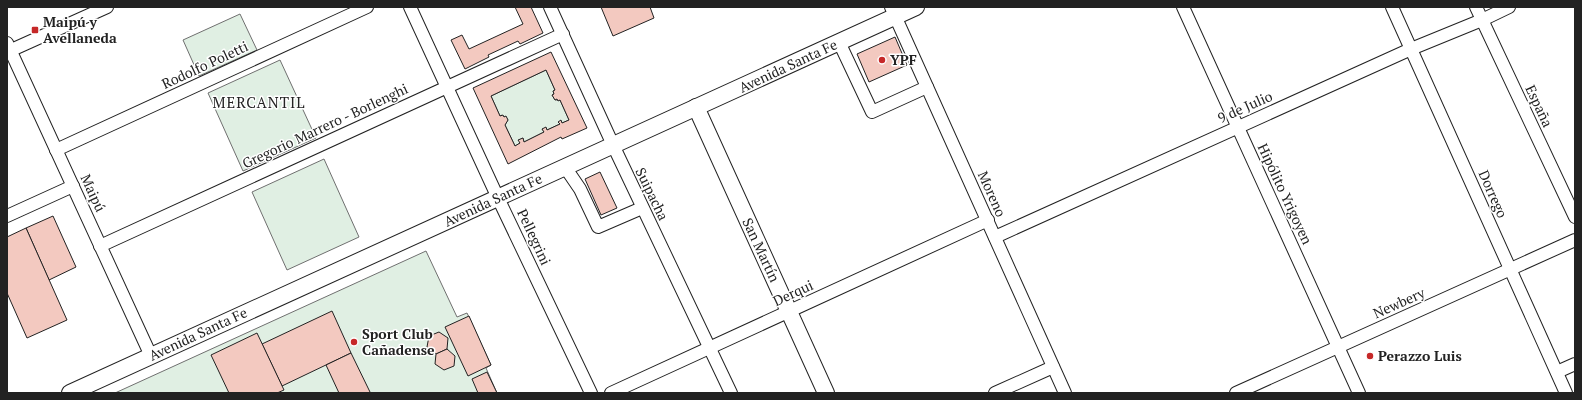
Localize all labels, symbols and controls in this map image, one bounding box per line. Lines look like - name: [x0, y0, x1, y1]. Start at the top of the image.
- place label: Maipú y Avellaneda: [43, 12, 117, 47]
- marker: Maipú y Avellaneda: [30, 25, 40, 35]
- street label: Avenida Santa Fe: [736, 34, 840, 97]
- street label: Rodolfo Poletti: [158, 36, 251, 93]
- place label: YPF: [890, 50, 917, 69]
- marker: YPF: [877, 55, 887, 65]
- street label: Gregorio Marrero - Borlenghi: [239, 79, 411, 172]
- street label: España: [1521, 82, 1557, 130]
- street label: 9 de Julio: [1214, 86, 1275, 127]
- district label: MERCANTIL: [212, 92, 306, 112]
- street label: Hipólito Yrigoyen: [1254, 140, 1317, 248]
- street label: Suipacha: [632, 164, 673, 223]
- street label: Dorrego: [1474, 167, 1513, 221]
- street label: Avenida Santa Fe: [441, 168, 545, 231]
- street label: Moreno: [974, 168, 1011, 220]
- street label: Maipú: [77, 171, 110, 215]
- street label: Pellegrini: [513, 206, 556, 268]
- street label: San Martín: [738, 215, 785, 286]
- street label: Derqui: [770, 275, 816, 310]
- street label: Newbery: [1370, 282, 1429, 322]
- street label: Avenida Santa Fe: [146, 302, 250, 365]
- place label: Sport Club Cañadense: [362, 324, 435, 359]
- marker: Sport Club Cañadense: [349, 337, 359, 347]
- place label: Perazzo Luis: [1378, 346, 1462, 365]
- marker: Perazzo Luis: [1365, 351, 1375, 361]

